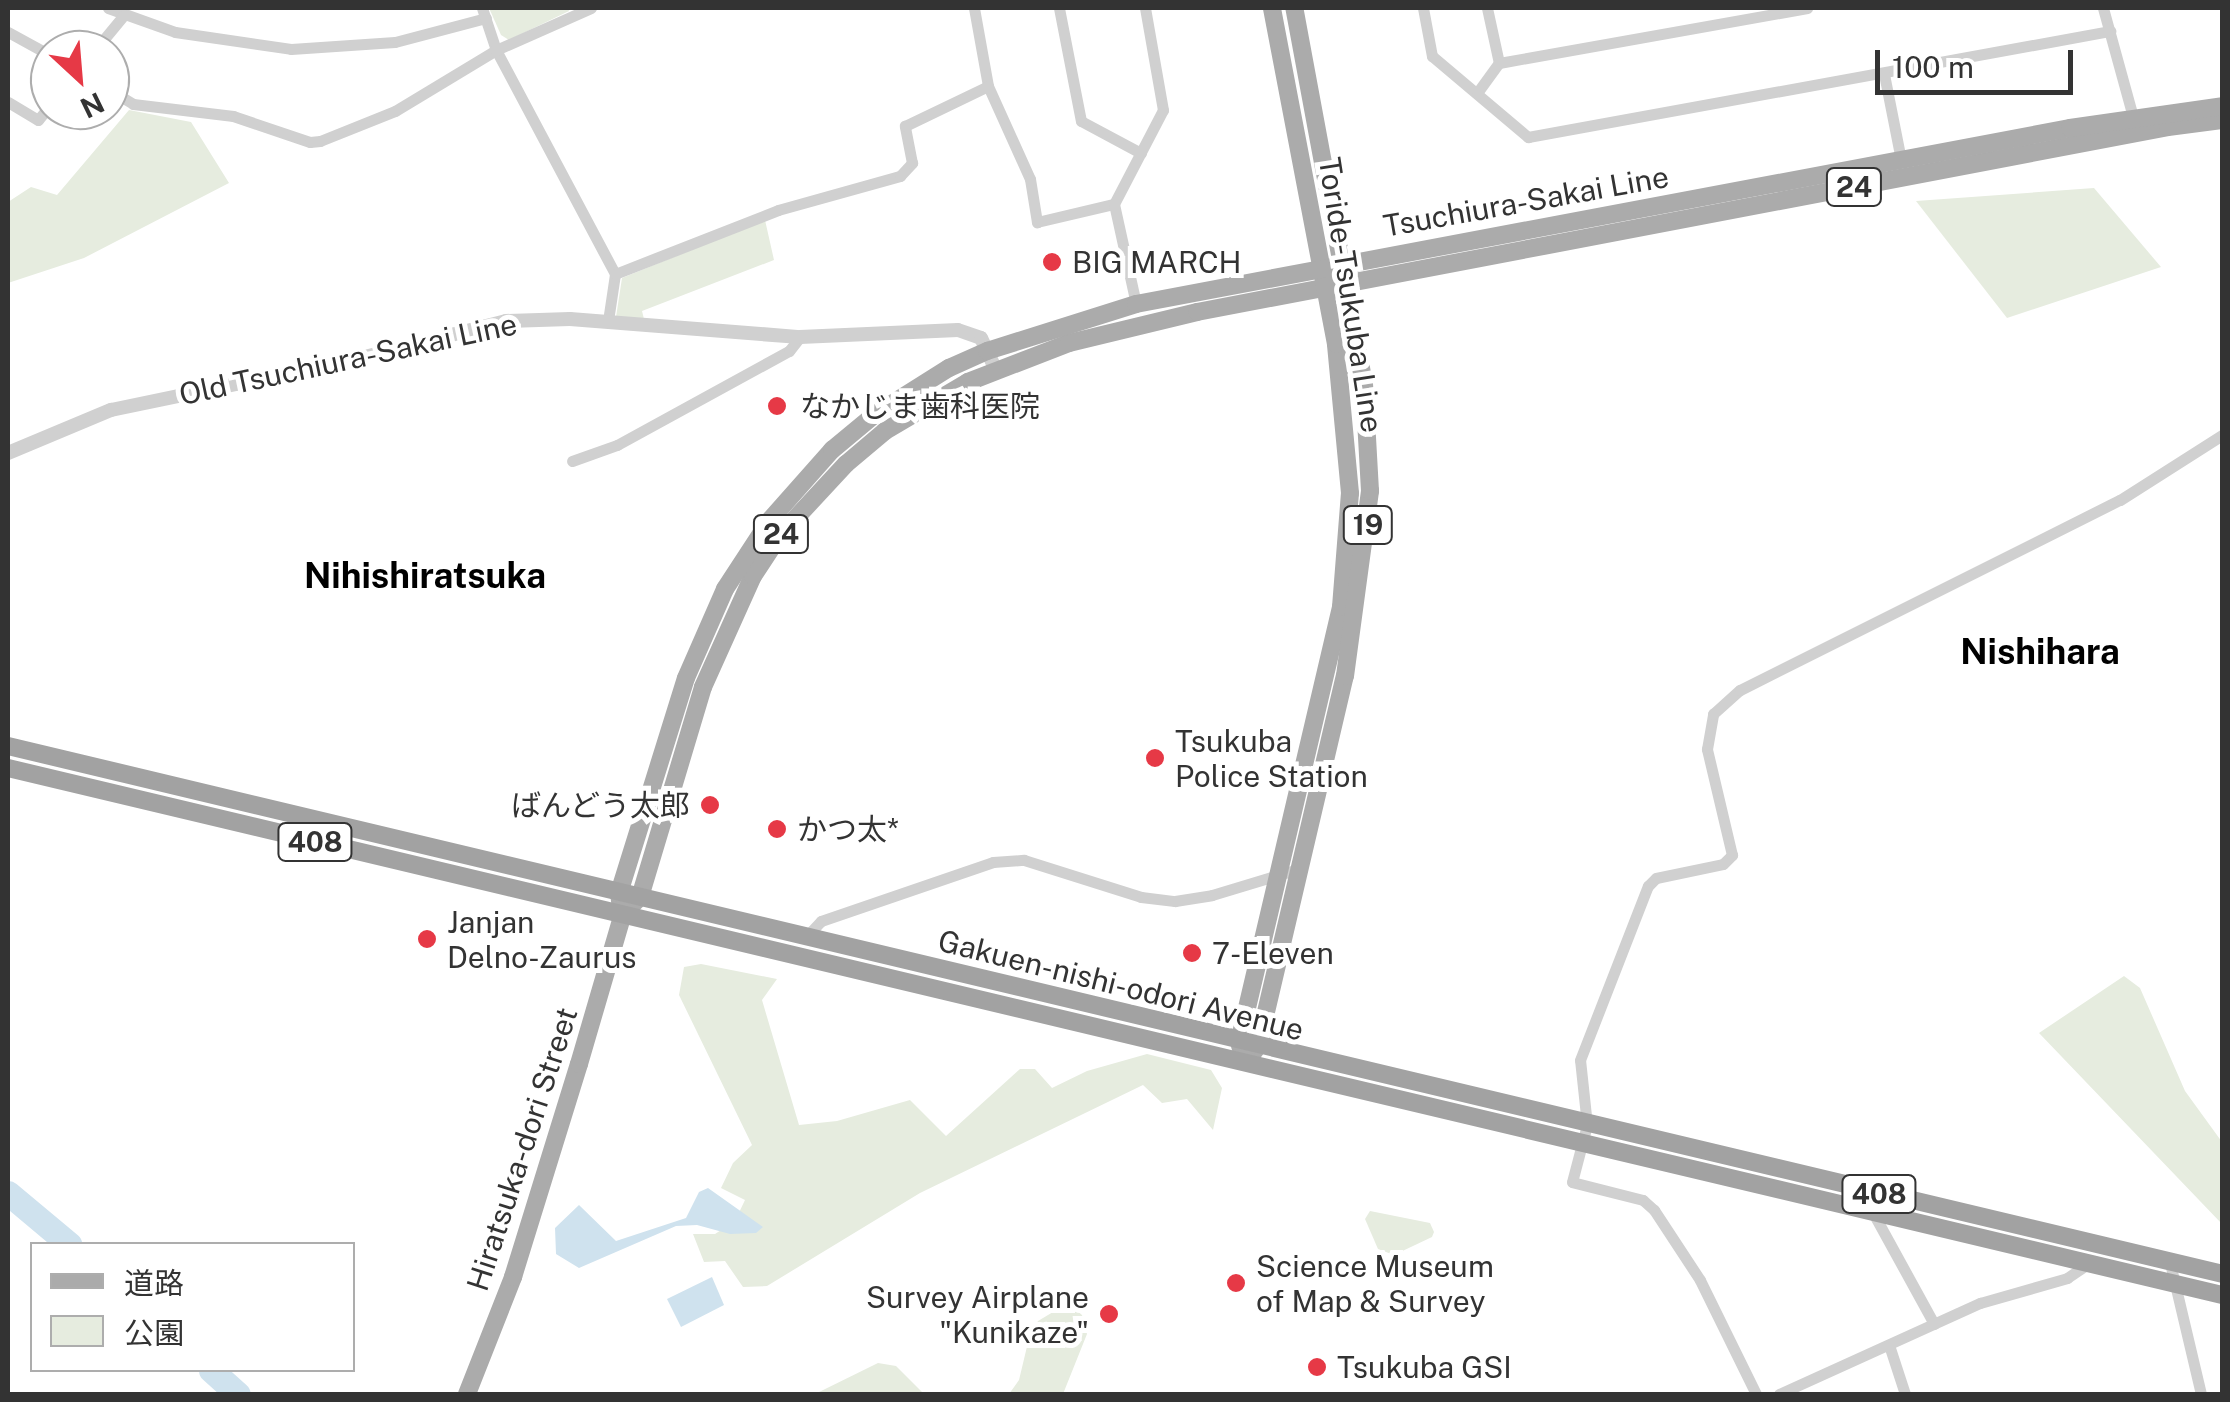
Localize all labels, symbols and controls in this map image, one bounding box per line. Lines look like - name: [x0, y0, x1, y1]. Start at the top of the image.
- north arrow: [30, 30, 130, 130]
- scale bar: [1880, 30, 2078, 92]
- text: 100 m: [1892, 49, 1974, 85]
- text: N: [75, 86, 110, 125]
- street label: Toride-Tsukuba Line: [1311, 155, 1391, 435]
- street label: Tsuchiura-Sakai Line: [1381, 158, 1671, 244]
- road number: 24: [1824, 164, 1884, 210]
- place label: BIG MARCH: [1072, 244, 1242, 280]
- marker: BIG MARCH: [1041, 251, 1063, 273]
- street label: Old Tsuchiura-Sakai Line: [176, 306, 520, 412]
- place label: なかじま歯科医院: [800, 388, 1040, 424]
- marker: なかじま歯科医院: [764, 393, 790, 419]
- road number: 19: [1340, 502, 1396, 548]
- road number: 24: [751, 511, 811, 557]
- district label: Nihishiratsuka: [304, 555, 546, 597]
- district label: Nishihara: [1960, 631, 2120, 673]
- place label: Tsukuba Police Station: [1175, 723, 1368, 794]
- marker: Tsukuba Police Station: [1144, 747, 1166, 769]
- place label: ばんどう太郎: [510, 787, 690, 823]
- marker: ばんどう太郎: [699, 794, 721, 816]
- place label: かつ太*: [797, 811, 899, 847]
- marker: かつ太*: [766, 818, 788, 840]
- road number: 408: [275, 819, 355, 865]
- place label: Janjan Delno-Zaurus: [447, 904, 637, 974]
- street label: Gakuen-nishi-odori Avenue: [934, 922, 1308, 1048]
- marker: Janjan Delno-Zaurus: [416, 928, 438, 950]
- place label: 7-Eleven: [1212, 935, 1334, 971]
- marker: 7-Eleven: [1181, 942, 1203, 964]
- street label: Hiratsuka-dori Street: [459, 1003, 585, 1295]
- road number: 408: [1839, 1171, 1919, 1217]
- legend: [30, 1242, 355, 1372]
- place label: Science Museum of Map & Survey: [1256, 1248, 1494, 1318]
- text: 道路: [124, 1265, 184, 1301]
- marker: Science Museum of Map & Survey: [1225, 1272, 1247, 1294]
- place label: Survey Airplane "Kunikaze": [866, 1279, 1089, 1350]
- marker: Survey Airplane "Kunikaze": [1098, 1303, 1120, 1325]
- text: 公園: [124, 1315, 184, 1351]
- place label: Tsukuba GSI: [1337, 1349, 1512, 1385]
- marker: Tsukuba GSI: [1306, 1356, 1328, 1378]

